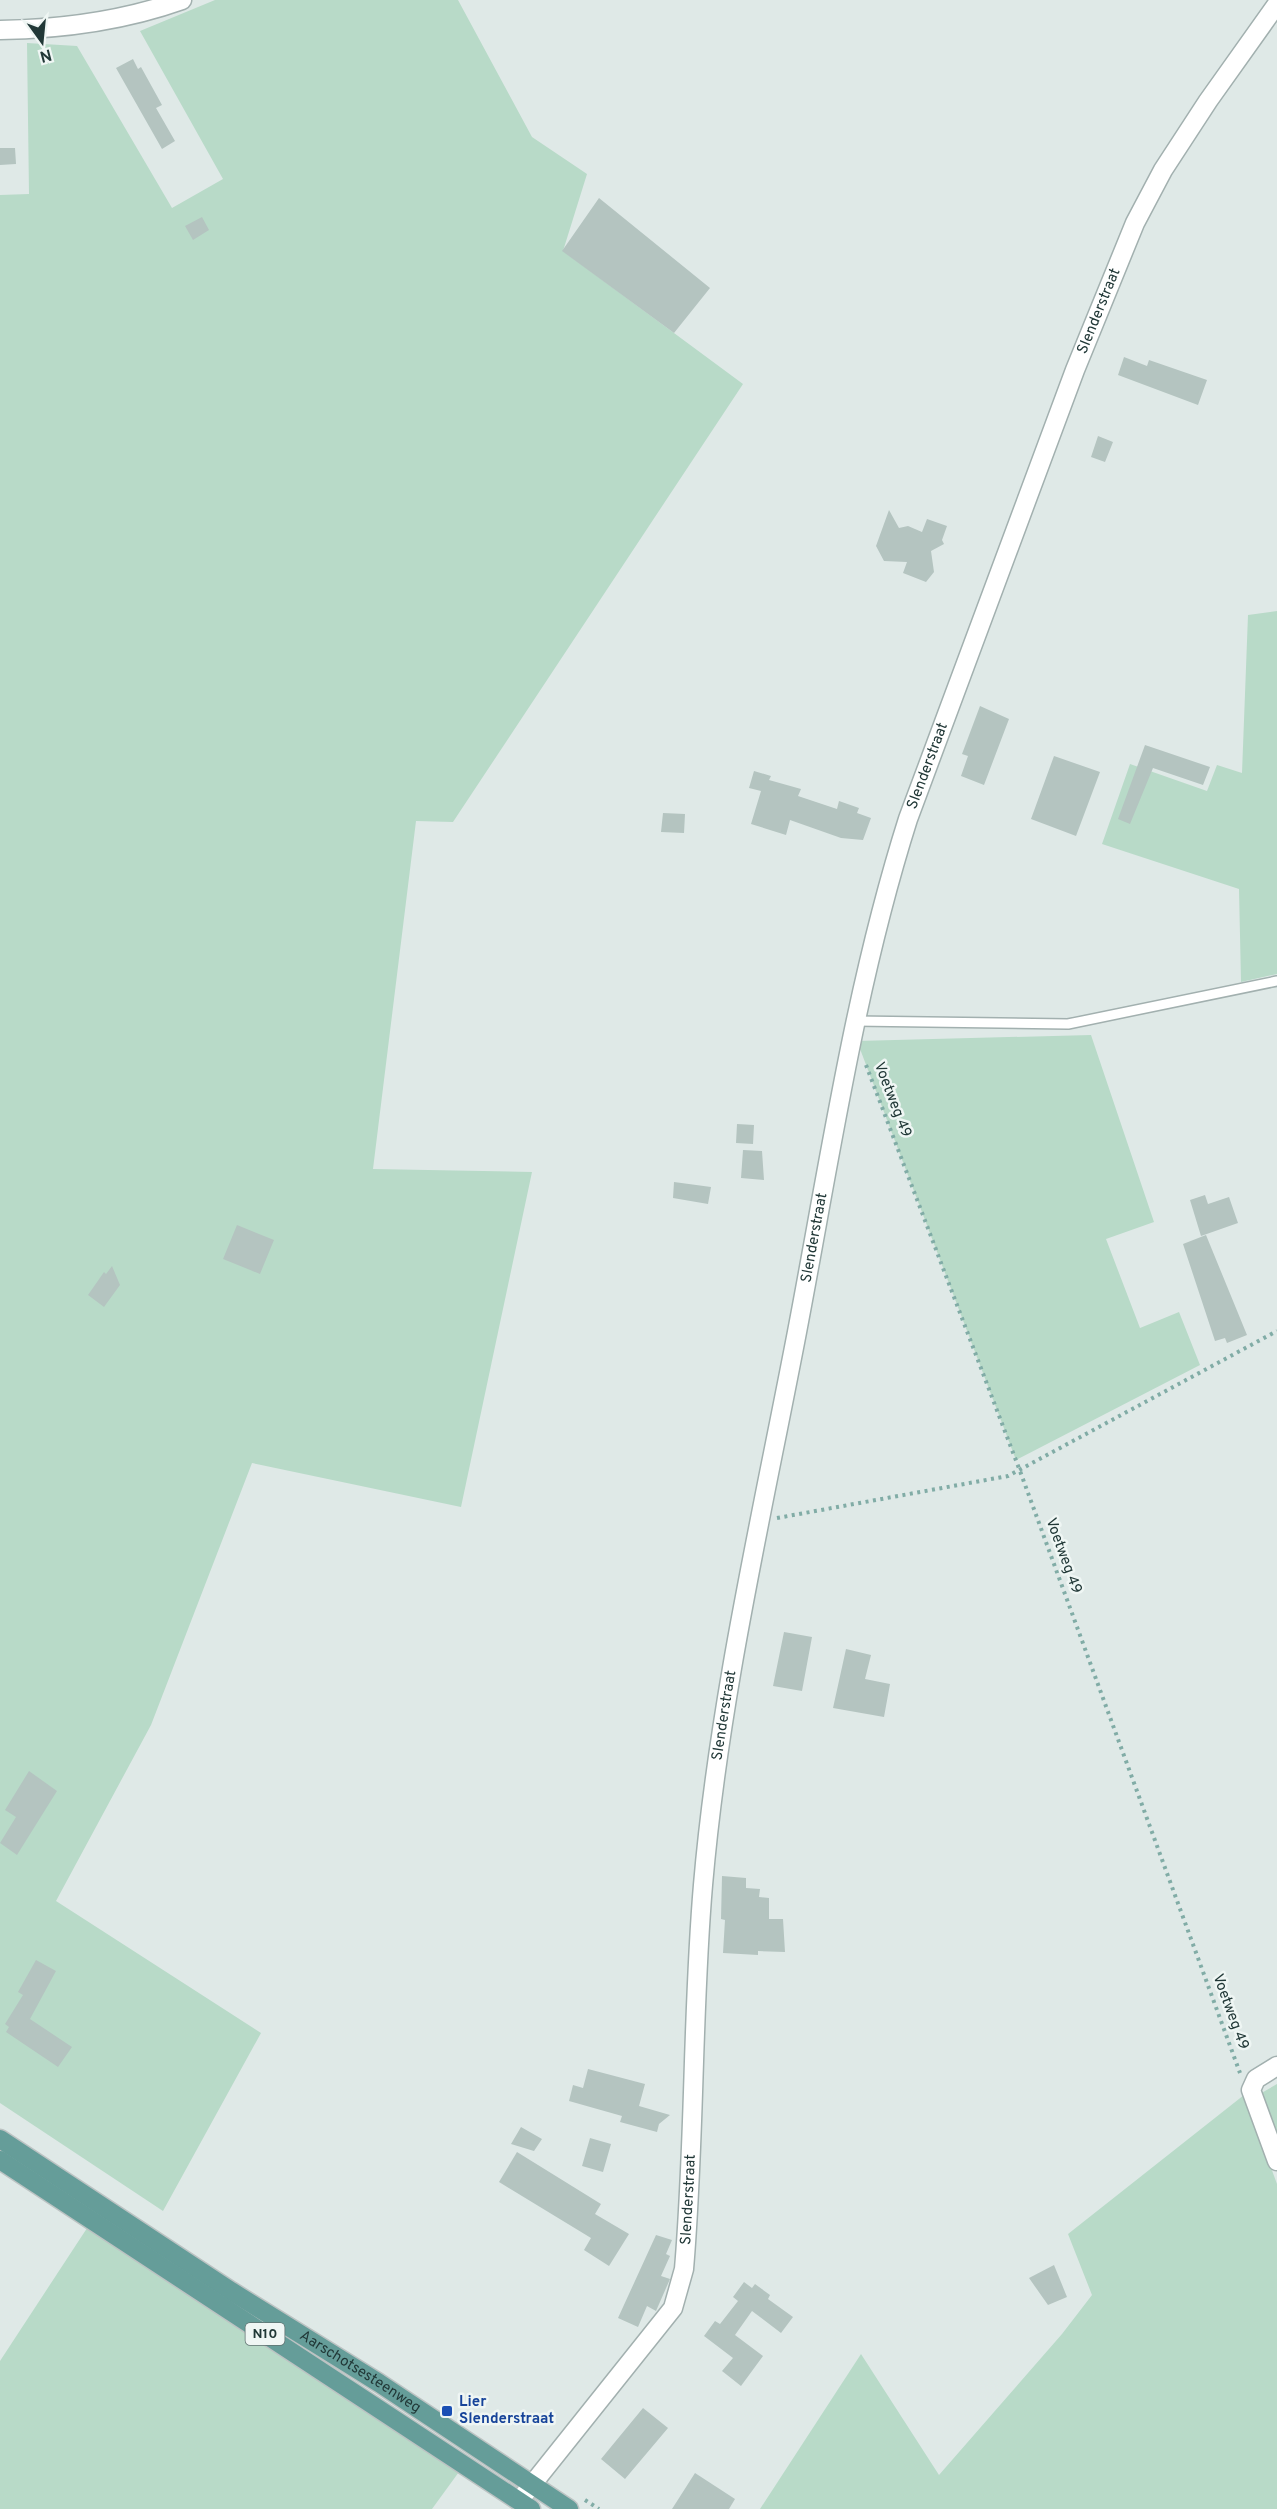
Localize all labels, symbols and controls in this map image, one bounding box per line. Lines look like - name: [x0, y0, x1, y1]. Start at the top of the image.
- north arrow: [12, 12, 72, 72]
- text: N: [37, 43, 54, 66]
- street label: Slenderstraat: [1073, 265, 1125, 357]
- street label: Slenderstraat: [903, 720, 953, 812]
- street label: Voetweg 49: [869, 1060, 915, 1140]
- street label: Slenderstraat: [797, 1191, 832, 1284]
- street label: Voetweg 49: [1041, 1516, 1085, 1596]
- street label: Slenderstraat: [708, 1669, 741, 1762]
- street label: Voetweg 49: [1208, 1972, 1252, 2052]
- street label: Slenderstraat: [676, 2154, 700, 2246]
- road number: N10: [246, 2323, 284, 2345]
- street label: Aarschotsesteenweg: [296, 2326, 425, 2418]
- place label: Lier Slenderstraat: [459, 2393, 554, 2429]
- marker: Lier Slenderstraat: [440, 2404, 454, 2418]

